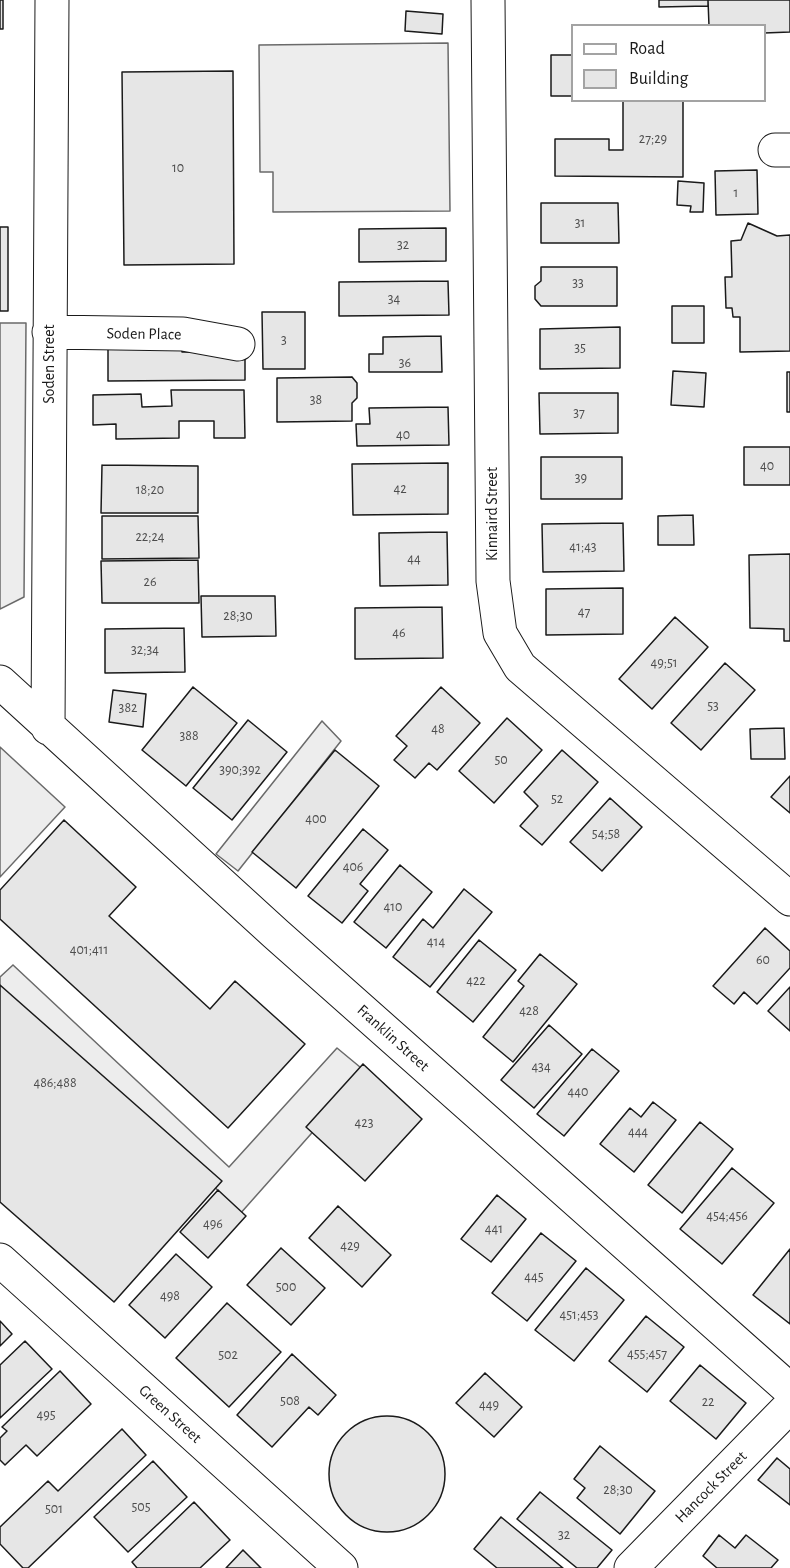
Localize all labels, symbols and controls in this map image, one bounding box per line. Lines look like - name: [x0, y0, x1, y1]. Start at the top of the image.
- legend: [571, 24, 766, 102]
- text: Road: [629, 40, 665, 58]
- text: Building: [629, 70, 688, 88]
- house number: 27;29: [639, 131, 667, 147]
- house number: 10: [172, 160, 184, 176]
- house number: 1: [734, 185, 738, 201]
- house number: 31: [575, 215, 585, 231]
- house number: 32: [397, 237, 409, 253]
- house number: 33: [572, 275, 584, 291]
- house number: 34: [388, 291, 400, 307]
- street label: Soden Street: [39, 324, 59, 404]
- street label: Soden Place: [106, 324, 182, 344]
- house number: 3: [281, 332, 287, 348]
- house number: 35: [574, 340, 586, 356]
- house number: 36: [399, 355, 411, 371]
- house number: 38: [310, 392, 322, 408]
- house number: 37: [573, 405, 585, 421]
- house number: 40: [396, 427, 410, 443]
- house number: 40: [760, 458, 774, 474]
- street label: Kinnaird Street: [482, 467, 502, 561]
- house number: 39: [575, 470, 587, 486]
- house number: 42: [393, 481, 407, 497]
- house number: 18;20: [136, 482, 164, 498]
- house number: 22;24: [135, 529, 165, 545]
- house number: 41;43: [569, 539, 597, 555]
- house number: 44: [407, 551, 421, 567]
- house number: 26: [144, 574, 156, 590]
- house number: 47: [578, 604, 590, 620]
- house number: 28;30: [223, 608, 253, 624]
- house number: 46: [392, 625, 406, 641]
- house number: 32;34: [131, 642, 159, 658]
- house number: 49;51: [650, 655, 678, 671]
- house number: 53: [707, 698, 719, 714]
- house number: 382: [119, 700, 137, 716]
- house number: 48: [431, 721, 445, 737]
- house number: 388: [179, 728, 199, 744]
- house number: 50: [494, 752, 508, 768]
- house number: 390;392: [219, 762, 261, 778]
- house number: 52: [551, 791, 563, 807]
- house number: 400: [305, 811, 327, 827]
- house number: 54;58: [592, 826, 620, 842]
- house number: 406: [343, 859, 363, 875]
- house number: 410: [384, 899, 402, 915]
- house number: 414: [427, 934, 445, 950]
- house number: 401;411: [70, 942, 108, 958]
- house number: 60: [756, 952, 770, 968]
- house number: 422: [466, 973, 486, 989]
- street label: Franklin Street: [353, 1001, 433, 1075]
- house number: 428: [519, 1003, 539, 1019]
- house number: 434: [531, 1059, 551, 1075]
- house number: 486;488: [33, 1075, 77, 1091]
- house number: 440: [568, 1084, 588, 1100]
- house number: 423: [355, 1115, 373, 1131]
- house number: 444: [628, 1124, 648, 1140]
- house number: 454;456: [706, 1208, 748, 1224]
- house number: 496: [203, 1216, 223, 1232]
- house number: 441: [485, 1221, 503, 1237]
- house number: 429: [340, 1238, 360, 1254]
- house number: 445: [524, 1269, 544, 1285]
- house number: 500: [276, 1279, 296, 1295]
- house number: 498: [160, 1288, 180, 1304]
- house number: 451;453: [560, 1307, 598, 1323]
- house number: 455;457: [627, 1346, 667, 1362]
- house number: 502: [218, 1347, 238, 1363]
- street label: Green Street: [135, 1381, 205, 1447]
- house number: 508: [280, 1393, 300, 1409]
- house number: 22: [702, 1394, 714, 1410]
- house number: 449: [479, 1397, 499, 1413]
- house number: 495: [36, 1407, 56, 1423]
- street label: Hancock Street: [671, 1447, 751, 1527]
- house number: 28;30: [603, 1482, 633, 1498]
- house number: 505: [131, 1499, 151, 1515]
- house number: 501: [45, 1501, 63, 1517]
- house number: 32: [558, 1527, 570, 1543]

